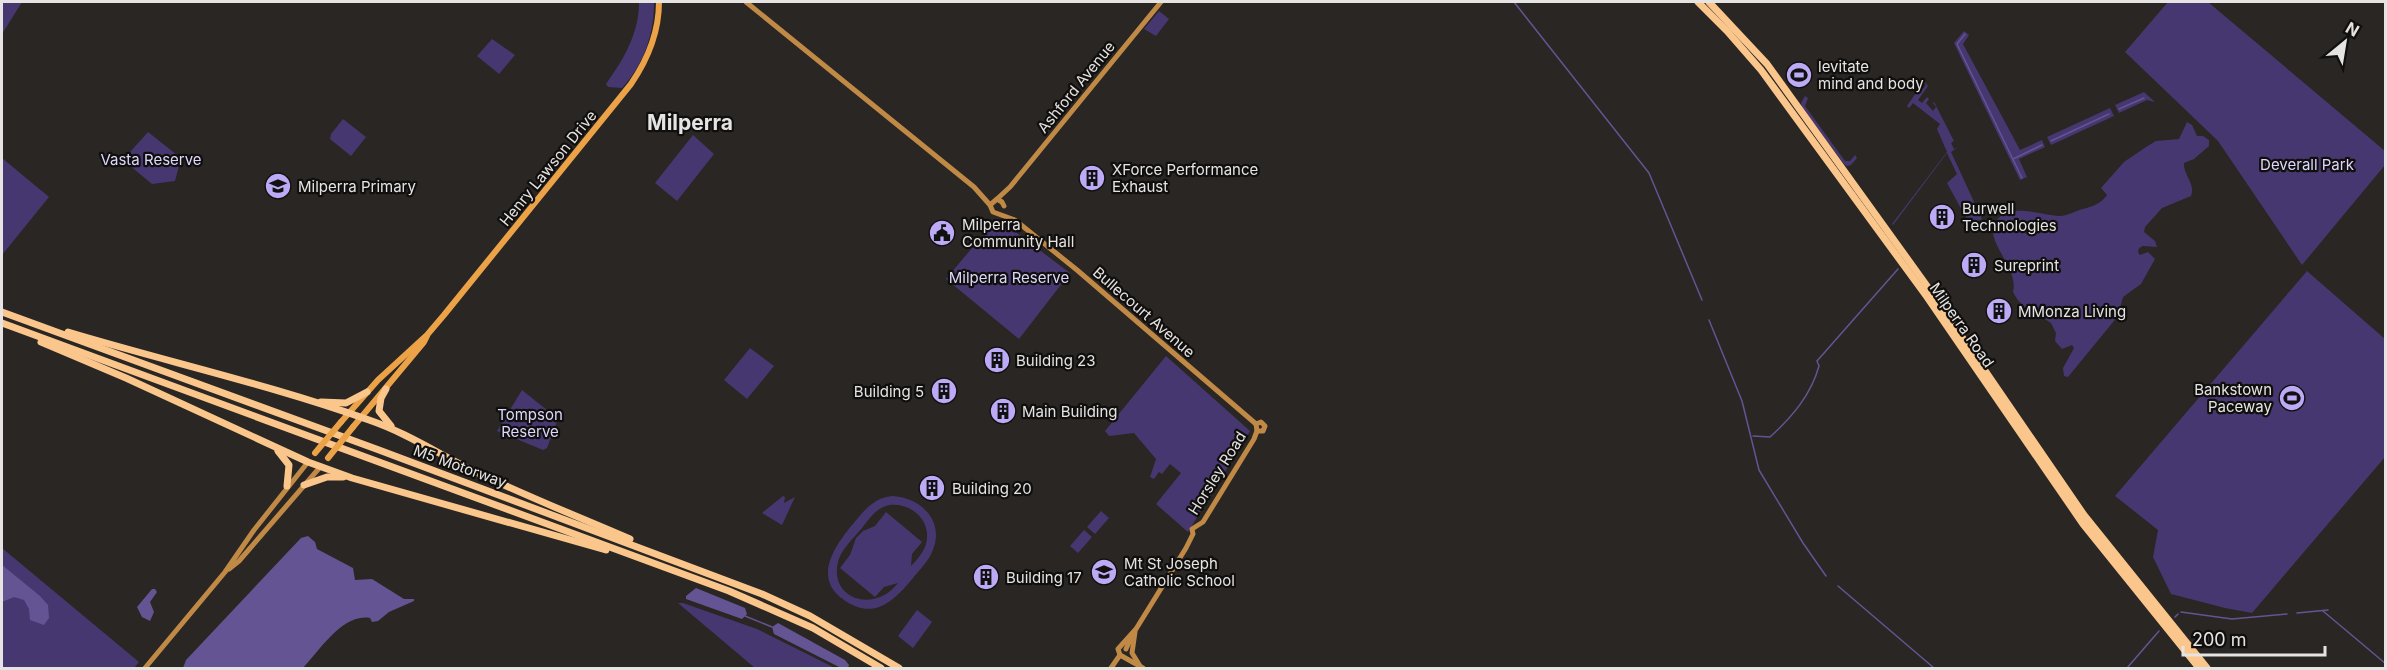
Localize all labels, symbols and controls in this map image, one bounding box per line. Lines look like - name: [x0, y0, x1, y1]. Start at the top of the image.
- north arrow: [2315, 12, 2375, 72]
- text: N: [2342, 17, 2363, 41]
- street label: Ashford Avenue: [1033, 37, 1119, 137]
- place label: levitate mind and body: [1818, 57, 1924, 93]
- sports icon: levitate mind and body: [1784, 60, 1814, 90]
- street label: Henry Lawson Drive: [495, 106, 601, 230]
- district label: Milperra: [647, 110, 733, 135]
- park label: Vasta Reserve: [100, 150, 202, 169]
- park label: Deverall Park: [2260, 155, 2355, 174]
- place label: XForce Performance Exhaust: [1112, 160, 1258, 196]
- building icon: XForce Performance Exhaust: [1077, 163, 1107, 193]
- school or university icon: Milperra Primary: [263, 171, 293, 201]
- place label: Milperra Primary: [298, 177, 416, 196]
- place label: Burwell Technologies: [1962, 199, 2057, 235]
- building icon: Burwell Technologies: [1927, 202, 1957, 232]
- place label: Milperra Community Hall: [962, 215, 1074, 251]
- public building icon: Milperra Community Hall: [927, 218, 957, 248]
- building icon: Sureprint: [1959, 250, 1989, 280]
- place label: Sureprint: [1994, 256, 2059, 275]
- street label: Bullecourt Avenue: [1089, 263, 1199, 361]
- park label: Milperra Reserve: [949, 268, 1069, 287]
- street label: Milperra Road: [1926, 279, 1998, 371]
- building icon: MMonza Living: [1984, 296, 2014, 326]
- place label: MMonza Living: [2018, 302, 2126, 321]
- building icon: Building 23: [982, 345, 1012, 375]
- place label: Building 23: [1016, 351, 1095, 370]
- building icon: Building 5: [929, 376, 959, 406]
- place label: Bankstown Paceway: [2194, 380, 2273, 416]
- place label: Building 5: [854, 382, 924, 401]
- sports icon: Bankstown Paceway: [2277, 383, 2307, 413]
- building icon: Main Building: [988, 396, 1018, 426]
- place label: Main Building: [1022, 402, 1118, 421]
- park label: Tompson Reserve: [497, 405, 563, 441]
- street label: Horsley Road: [1184, 428, 1250, 518]
- street label: M5 Motorway: [411, 440, 510, 492]
- building icon: Building 20: [917, 473, 947, 503]
- place label: Building 20: [952, 479, 1032, 498]
- place label: Mt St Joseph Catholic School: [1124, 554, 1235, 590]
- school or university icon: Mt St Joseph Catholic School: [1089, 557, 1119, 587]
- building icon: Building 17: [971, 562, 1001, 592]
- place label: Building 17: [1006, 568, 1082, 587]
- scale bar: [2183, 619, 2326, 657]
- text: 200 m: [2192, 629, 2247, 650]

